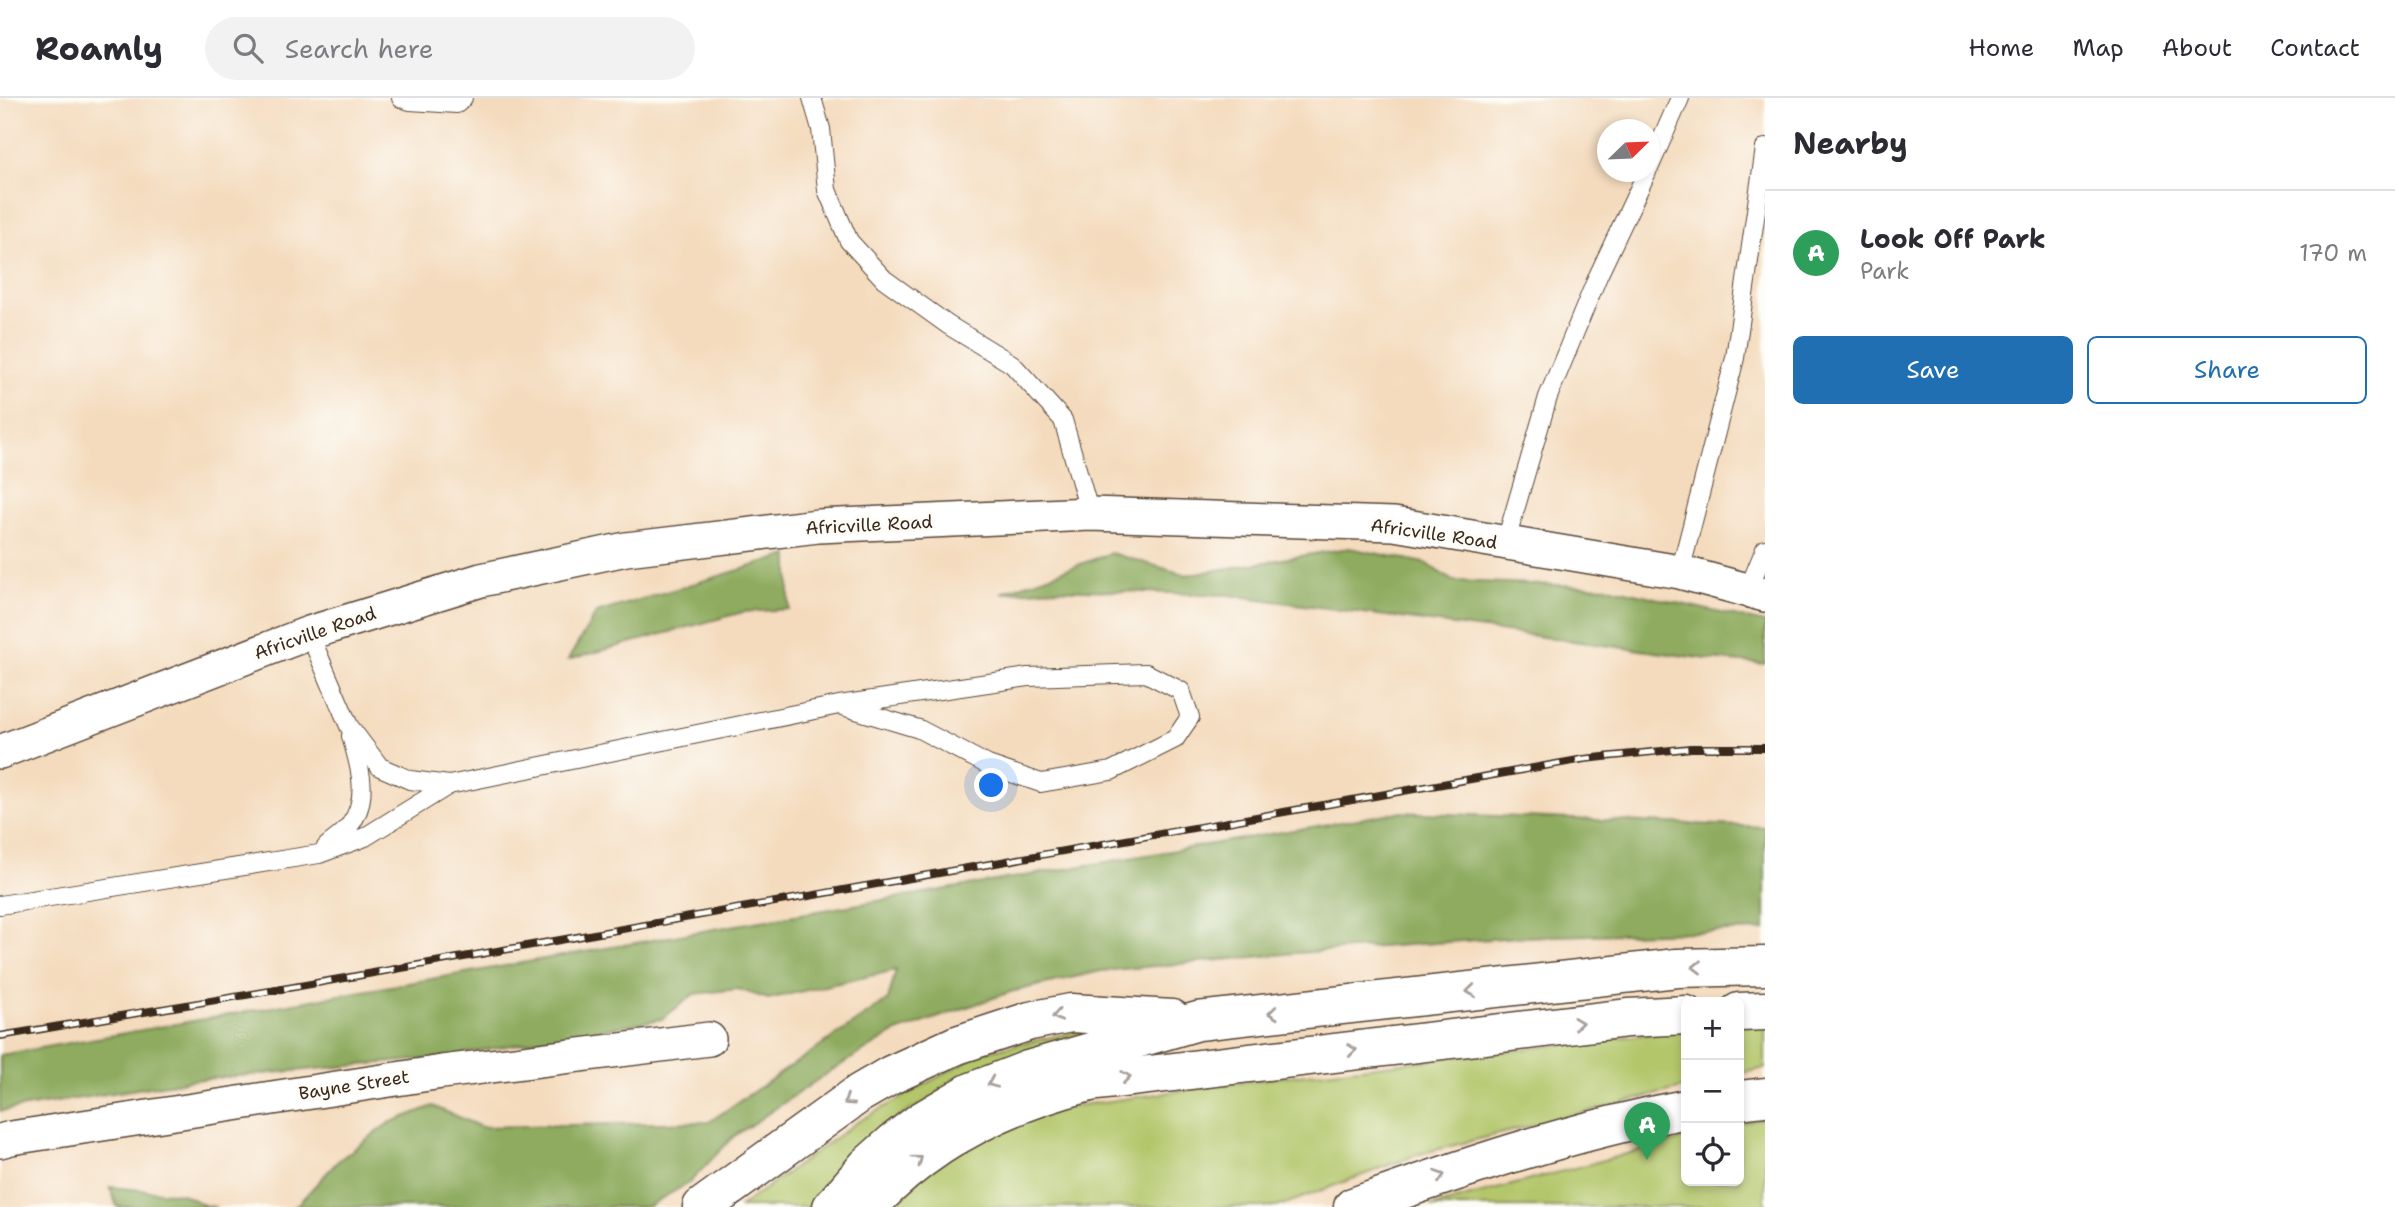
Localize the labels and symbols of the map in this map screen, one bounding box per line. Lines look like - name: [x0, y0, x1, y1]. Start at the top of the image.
- north arrow: [1597, 119, 1660, 182]
- street label: Africville Road: [805, 510, 933, 540]
- street label: Africville Road: [1369, 513, 1499, 555]
- street label: Africville Road: [251, 601, 379, 665]
- your location: [974, 768, 1008, 802]
- one-way arrow: [1691, 960, 1702, 975]
- one-way arrow: [1465, 983, 1476, 998]
- one-way arrow: [1267, 1005, 1279, 1020]
- one-way arrow: [1051, 1007, 1063, 1022]
- one-way arrow: [1572, 1016, 1584, 1031]
- one-way arrow: [1346, 1042, 1358, 1057]
- street label: Bayne Street: [297, 1064, 411, 1106]
- one-way arrow: [1121, 1070, 1132, 1085]
- one-way arrow: [987, 1075, 999, 1089]
- one-way arrow: [843, 1093, 856, 1106]
- pin: A: [1624, 1102, 1670, 1160]
- one-way arrow: [910, 1156, 923, 1169]
- one-way arrow: [1434, 1170, 1446, 1184]

